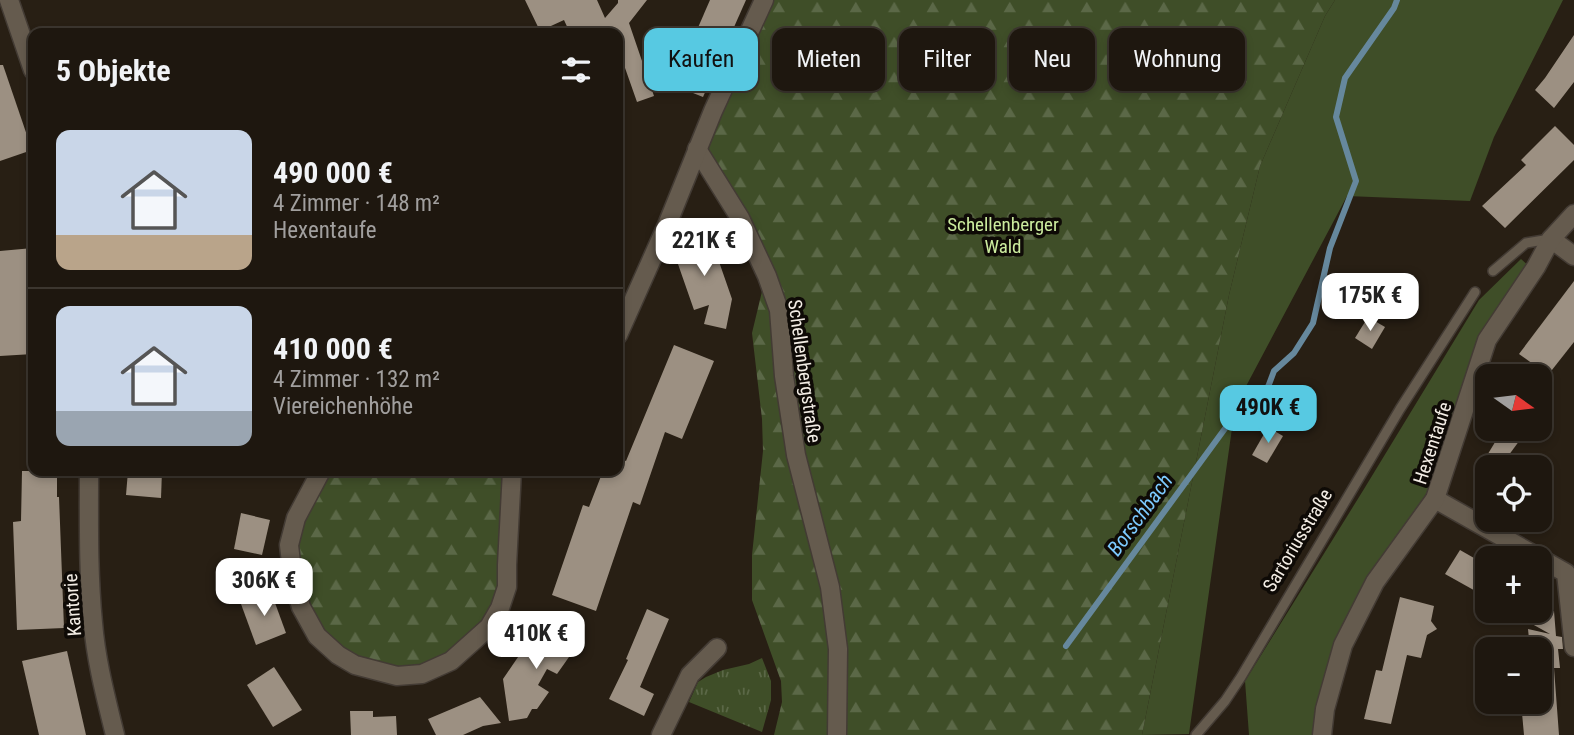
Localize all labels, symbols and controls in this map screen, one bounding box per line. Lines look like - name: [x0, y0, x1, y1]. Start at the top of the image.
- chip: Kaufen: [644, 28, 758, 91]
- chip: Mieten: [772, 28, 885, 91]
- chip: Filter: [899, 28, 995, 91]
- chip: Neu: [1009, 28, 1095, 91]
- chip: Wohnung: [1109, 28, 1245, 91]
- icon: filters: [557, 51, 595, 89]
- text: 5 Objekte: [56, 53, 171, 88]
- text: 490 000 €: [273, 155, 393, 190]
- icon: home: [112, 158, 196, 242]
- text: 4 Zimmer · 148 m²: [273, 190, 440, 217]
- park label: Schellenberger Wald: [947, 213, 1059, 258]
- text: Hexentaufe: [273, 217, 377, 244]
- pin: 221K €: [647, 218, 761, 278]
- text: 221K €: [672, 227, 736, 254]
- pin: 175K €: [1313, 274, 1427, 333]
- text: 175K €: [1338, 282, 1402, 309]
- street label: Schellenbergstraße: [783, 298, 826, 444]
- text: 410 000 €: [273, 331, 393, 366]
- icon: home: [112, 334, 196, 418]
- north arrow: [1475, 364, 1552, 441]
- map controls: [1475, 364, 1552, 714]
- text: 4 Zimmer · 132 m²: [273, 366, 440, 393]
- pin: 490K €: [1211, 386, 1325, 445]
- text: Viereichenhöhe: [273, 393, 413, 420]
- text: 490K €: [1236, 394, 1300, 421]
- street label: Hexentaufe: [1408, 399, 1457, 487]
- button: locate: [1475, 455, 1552, 532]
- water label: Borschbach: [1102, 469, 1178, 561]
- street label: Sartoriusstraße: [1258, 485, 1337, 596]
- button: +: [1475, 546, 1552, 623]
- pin: 306K €: [207, 558, 321, 618]
- text: 306K €: [232, 567, 296, 594]
- street label: Kantorie: [59, 573, 86, 637]
- pin: 410K €: [479, 612, 593, 671]
- text: 410K €: [504, 620, 568, 647]
- button: −: [1475, 637, 1552, 714]

